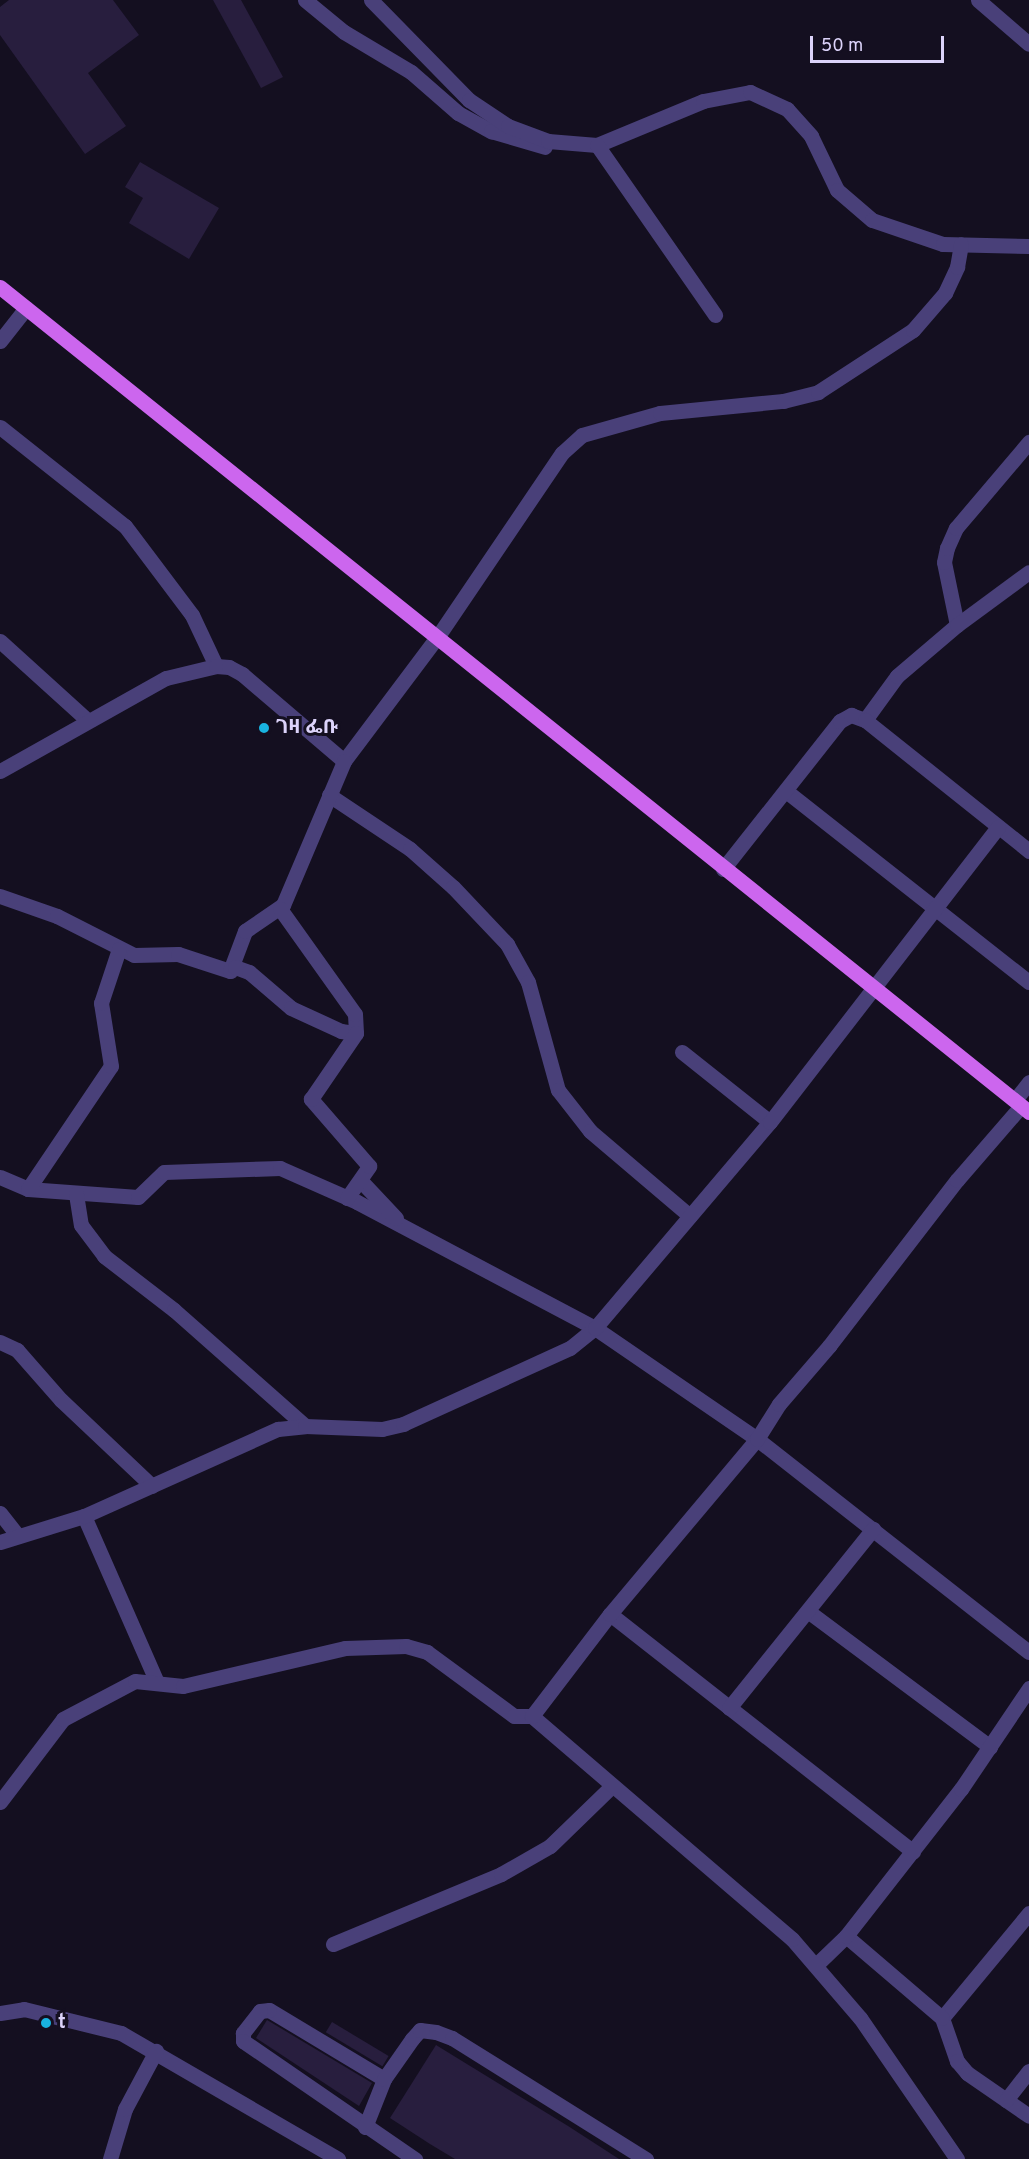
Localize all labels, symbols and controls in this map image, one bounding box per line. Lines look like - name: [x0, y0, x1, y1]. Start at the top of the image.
- scale bar: [813, 24, 946, 62]
- text: 50 m: [821, 35, 863, 58]
- place label: ገዛ ፌቡ: [276, 716, 338, 740]
- marker: ገዛ ፌቡ: [257, 721, 271, 735]
- place label: t: [58, 2011, 66, 2035]
- marker: t: [39, 2016, 53, 2030]

